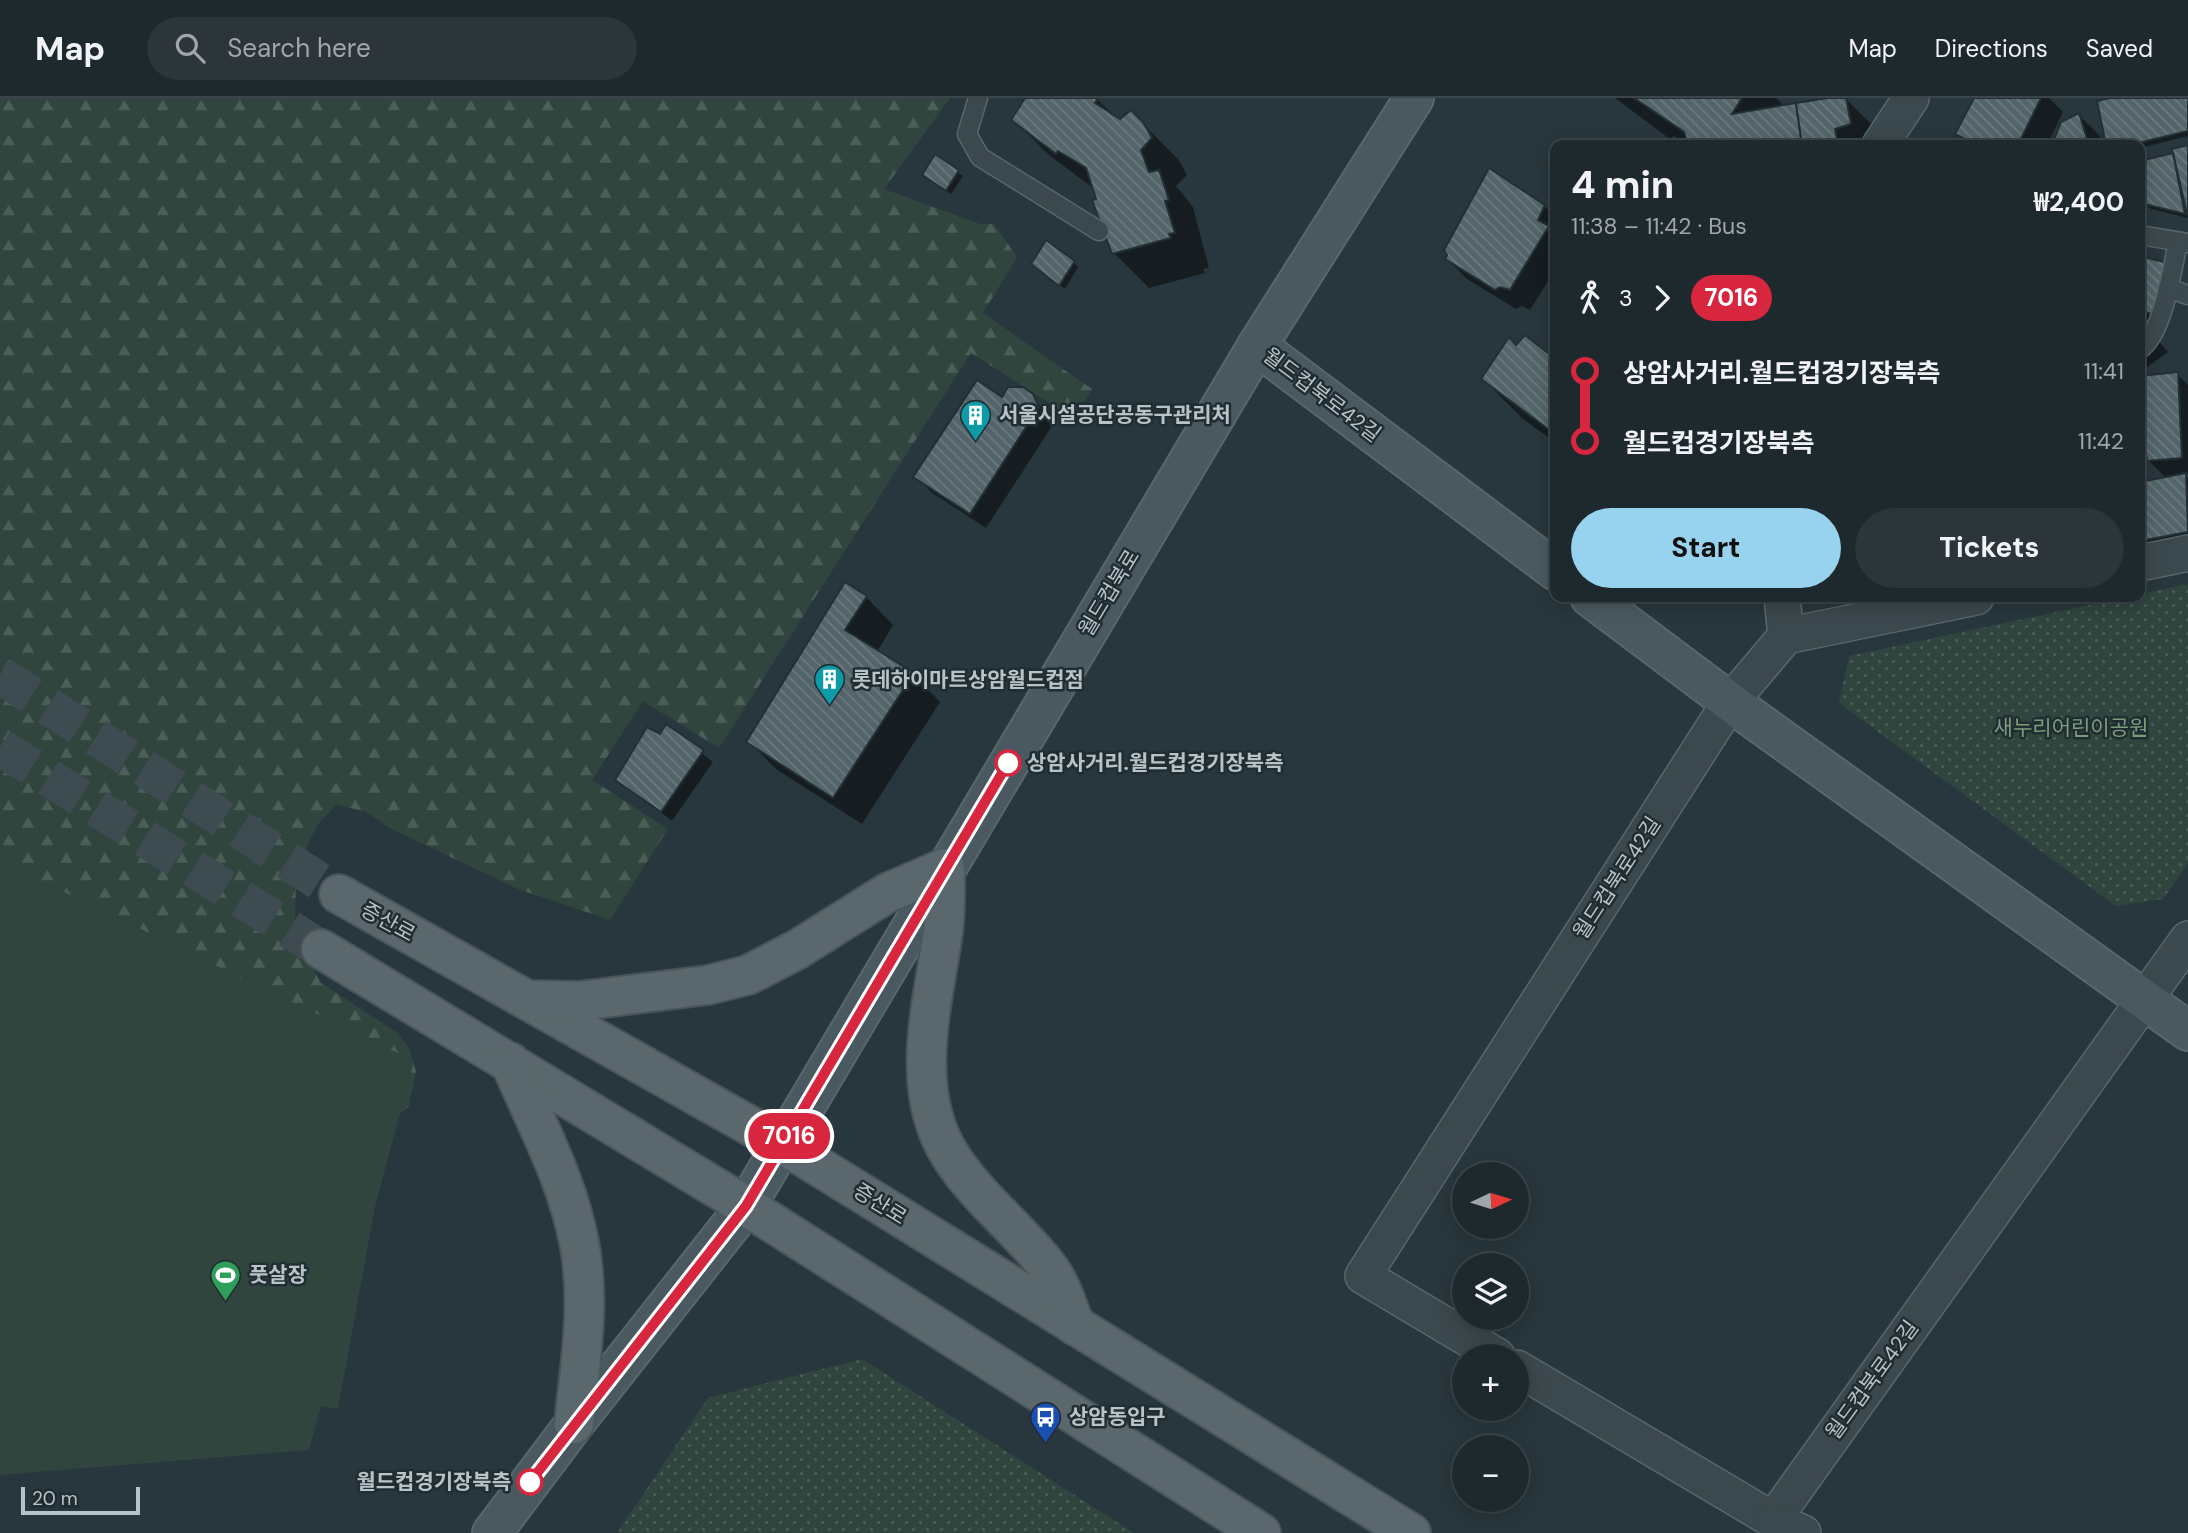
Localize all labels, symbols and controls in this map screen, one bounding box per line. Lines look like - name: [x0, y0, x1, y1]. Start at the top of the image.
- search box: [147, 17, 637, 80]
- text: Map: [35, 27, 105, 70]
- icon: search: [171, 29, 209, 67]
- text: Search here: [227, 31, 371, 65]
- text: Map: [1849, 33, 1897, 64]
- text: Directions: [1935, 33, 2048, 64]
- text: Saved: [2086, 33, 2153, 64]
- text: 4 min: [1571, 160, 1674, 210]
- text: ₩2,400: [2034, 185, 2124, 219]
- text: 11:38 – 11:42 · Bus: [1571, 211, 1747, 241]
- icon: walk: [1571, 279, 1609, 317]
- icon: forward: [1643, 279, 1681, 317]
- text: 7016: [1705, 282, 1758, 313]
- text: 3: [1619, 283, 1633, 313]
- street label: 월드컵북로42길: [1257, 341, 1387, 449]
- text: 상암사거리.월드컵경기장북측: [1623, 356, 1941, 390]
- text: 11:41: [2084, 356, 2124, 386]
- building icon: 서울시설공단공동구관리처: [959, 398, 993, 442]
- place label: 서울시설공단공동구관리처: [999, 401, 1231, 429]
- text: 월드컵경기장북측: [1623, 426, 1814, 460]
- text: 11:42: [2078, 426, 2124, 456]
- button: Start: [1571, 508, 1841, 588]
- button: Tickets: [1855, 508, 2124, 588]
- street label: 월드컵북로: [1072, 544, 1146, 642]
- building icon: 롯데하이마트상암월드컵점: [812, 663, 846, 707]
- place label: 롯데하이마트상암월드컵점: [852, 666, 1084, 694]
- park label: 새누리어린이공원: [1994, 714, 2148, 742]
- place label: 상암사거리.월드컵경기장북측: [1027, 749, 1283, 777]
- marker: 상암사거리.월드컵경기장북측: [995, 750, 1021, 776]
- street label: 월드컵북로42길: [1567, 811, 1667, 945]
- street label: 증산로: [356, 896, 420, 948]
- line badge: 7016: [740, 1113, 838, 1159]
- text: 7016: [762, 1120, 816, 1151]
- north arrow: [1452, 1162, 1530, 1239]
- map controls: [1452, 1162, 1529, 1512]
- street label: 증산로: [848, 1177, 912, 1231]
- button: layers: [1452, 1253, 1529, 1330]
- sports icon: 풋살장: [209, 1258, 243, 1302]
- place label: 풋살장: [249, 1261, 307, 1289]
- street label: 월드컵북로42길: [1819, 1315, 1925, 1445]
- button: +: [1452, 1344, 1529, 1421]
- bus stop icon: 상암동입구: [1029, 1400, 1063, 1444]
- place label: 상암동입구: [1069, 1403, 1166, 1431]
- button: −: [1452, 1435, 1529, 1512]
- place label: 월드컵경기장북측: [356, 1468, 511, 1496]
- marker: 월드컵경기장북측: [517, 1469, 543, 1495]
- scale bar: [21, 1484, 140, 1516]
- text: 20 m: [32, 1486, 78, 1511]

